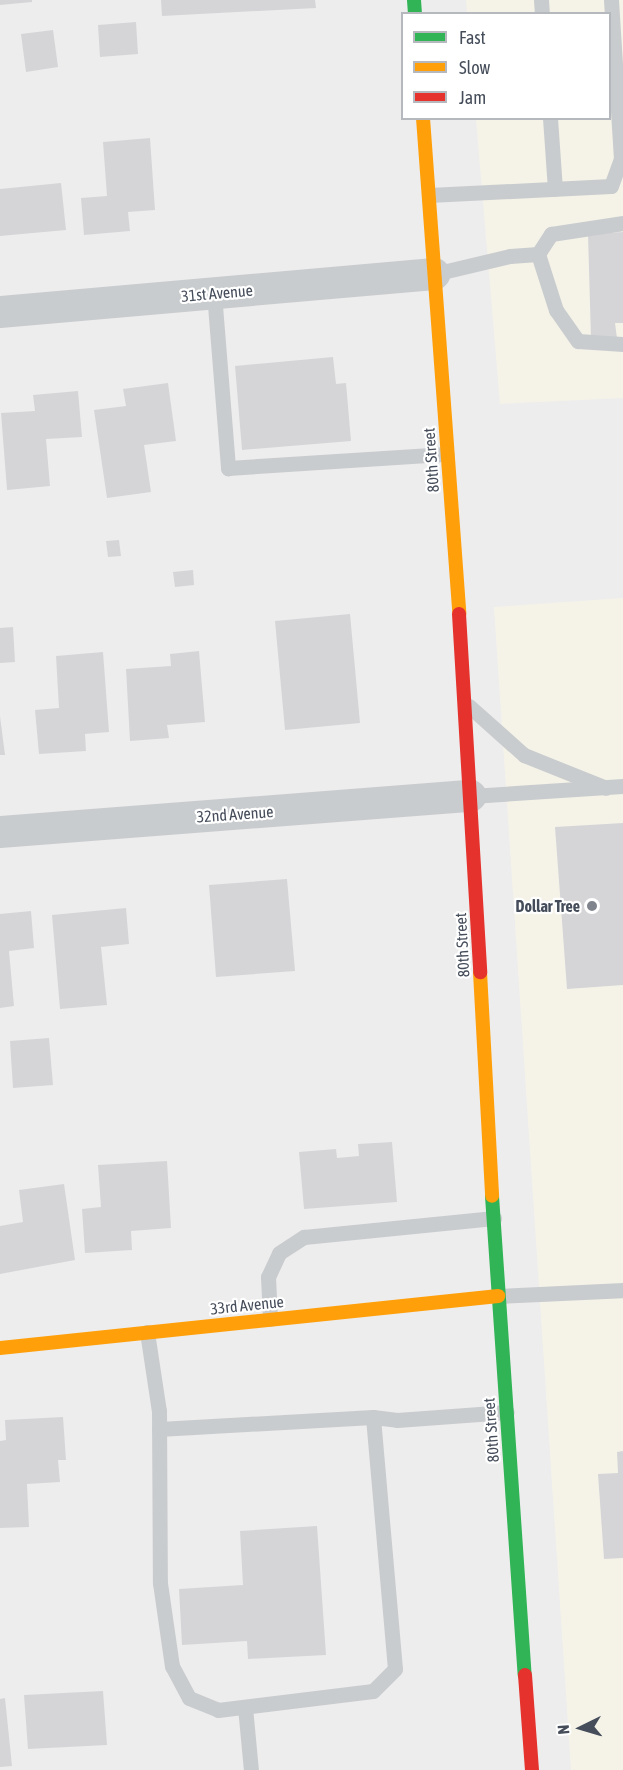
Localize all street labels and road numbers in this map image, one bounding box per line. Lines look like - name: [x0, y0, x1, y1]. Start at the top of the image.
- street label: 31st Avenue: [180, 280, 254, 306]
- street label: 80th Street: [419, 427, 443, 493]
- street label: 32nd Avenue: [196, 802, 274, 826]
- street label: 80th Street: [451, 912, 473, 978]
- street label: 33rd Avenue: [209, 1292, 285, 1318]
- street label: 80th Street: [479, 1397, 503, 1463]

